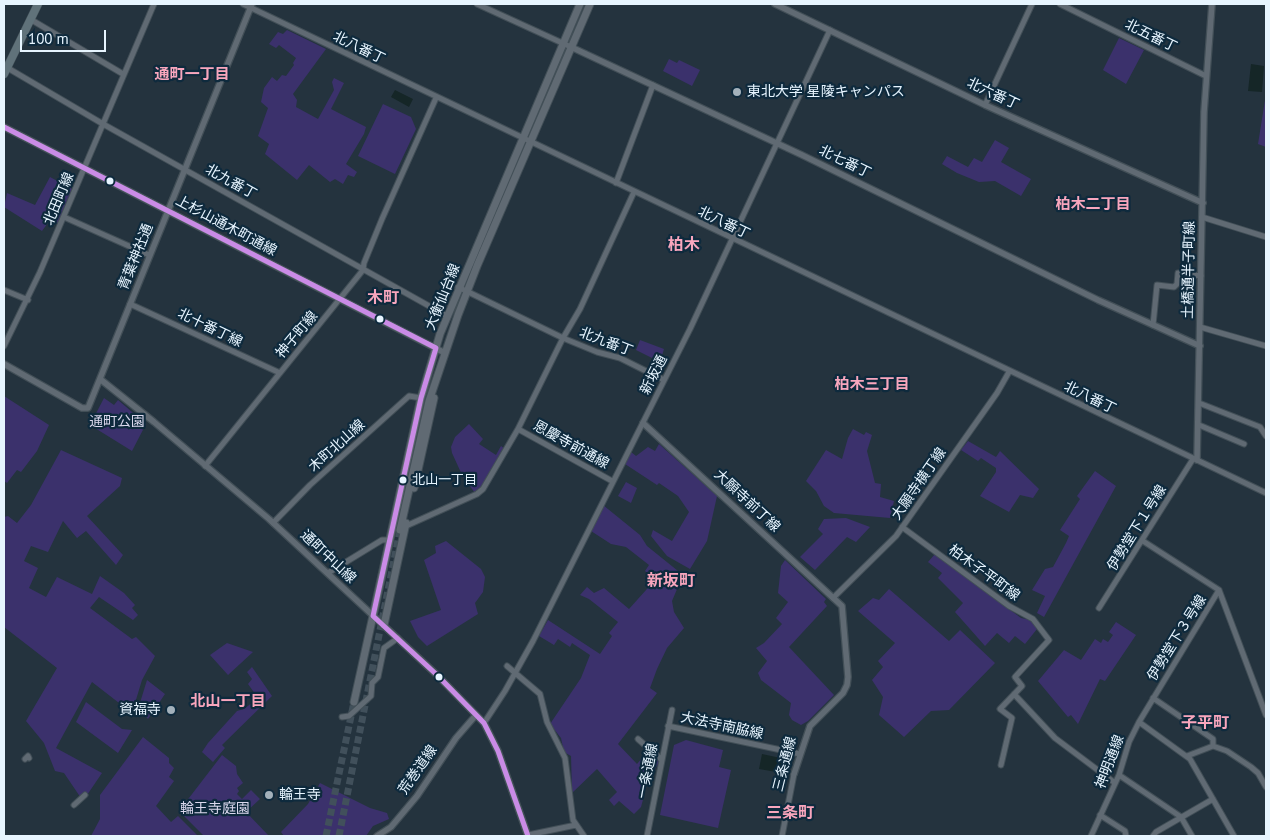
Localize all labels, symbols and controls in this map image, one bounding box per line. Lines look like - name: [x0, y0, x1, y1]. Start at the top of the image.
- street label: 北五番丁: [1122, 16, 1180, 56]
- scale bar: [22, 20, 109, 52]
- street label: 北八番丁: [330, 28, 388, 68]
- text: 100 m: [28, 29, 69, 48]
- district label: 通町一丁目: [155, 66, 229, 84]
- street label: 北六番丁: [964, 75, 1022, 113]
- place label: 東北大学 星陵キャンパス: [747, 84, 905, 100]
- marker: 東北大学 星陵キャンパス: [731, 86, 743, 98]
- street label: 北七番丁: [816, 142, 874, 182]
- street label: 北九番丁: [202, 161, 260, 203]
- street label: 北田町線: [40, 170, 78, 228]
- unlabelled marker: [105, 176, 115, 186]
- street label: 上杉山通木町通線: [173, 192, 279, 260]
- district label: 柏木二丁目: [1056, 196, 1130, 214]
- street label: 北八番丁: [695, 203, 753, 243]
- street label: 青葉神社通: [115, 221, 157, 293]
- street label: 土橋通半子町線: [1180, 221, 1198, 319]
- district label: 柏木: [668, 235, 700, 255]
- street label: 大衡仙台線: [422, 261, 464, 333]
- district label: 木町: [367, 288, 399, 308]
- street label: 北十番丁線: [175, 305, 245, 351]
- street label: 神子町線: [273, 308, 321, 362]
- unlabelled marker: [375, 314, 385, 324]
- street label: 北九番丁: [577, 324, 635, 360]
- street label: 新坂通: [637, 352, 671, 398]
- district label: 柏木三丁目: [835, 376, 909, 394]
- street label: 北八番丁: [1061, 378, 1119, 418]
- park label: 通町公園: [89, 414, 145, 430]
- street label: 木町北山線: [305, 416, 369, 476]
- street label: 恩慶寺前通線: [530, 417, 612, 473]
- street label: 大願寺横丁線: [888, 445, 950, 523]
- street label: 大願寺前丁線: [711, 466, 783, 536]
- place label: 北山一丁目: [412, 472, 477, 488]
- marker: 北山一丁目: [398, 475, 408, 485]
- street label: 伊勢堂下１号線: [1104, 482, 1170, 574]
- street label: 通町中山線: [297, 527, 359, 587]
- street label: 柏木子平町線: [945, 542, 1023, 604]
- district label: 新坂町: [647, 571, 695, 591]
- street label: 伊勢堂下３号線: [1144, 592, 1210, 684]
- unlabelled marker: [434, 672, 444, 682]
- district label: 北山一丁目: [191, 693, 265, 711]
- place label: 資福寺: [119, 702, 161, 718]
- marker: 資福寺: [165, 704, 177, 716]
- street label: 大法寺南脇線: [679, 709, 765, 743]
- district label: 子平町: [1181, 713, 1229, 733]
- street label: 神明通線: [1092, 733, 1128, 791]
- street label: 三条通線: [770, 735, 800, 793]
- street label: 荒巻道線: [395, 742, 441, 798]
- street label: 一条通線: [634, 742, 662, 800]
- place label: 輪王寺: [279, 787, 321, 803]
- marker: 輪王寺: [263, 789, 275, 801]
- park label: 輪王寺庭園: [180, 801, 250, 817]
- district label: 三条町: [766, 803, 814, 823]

